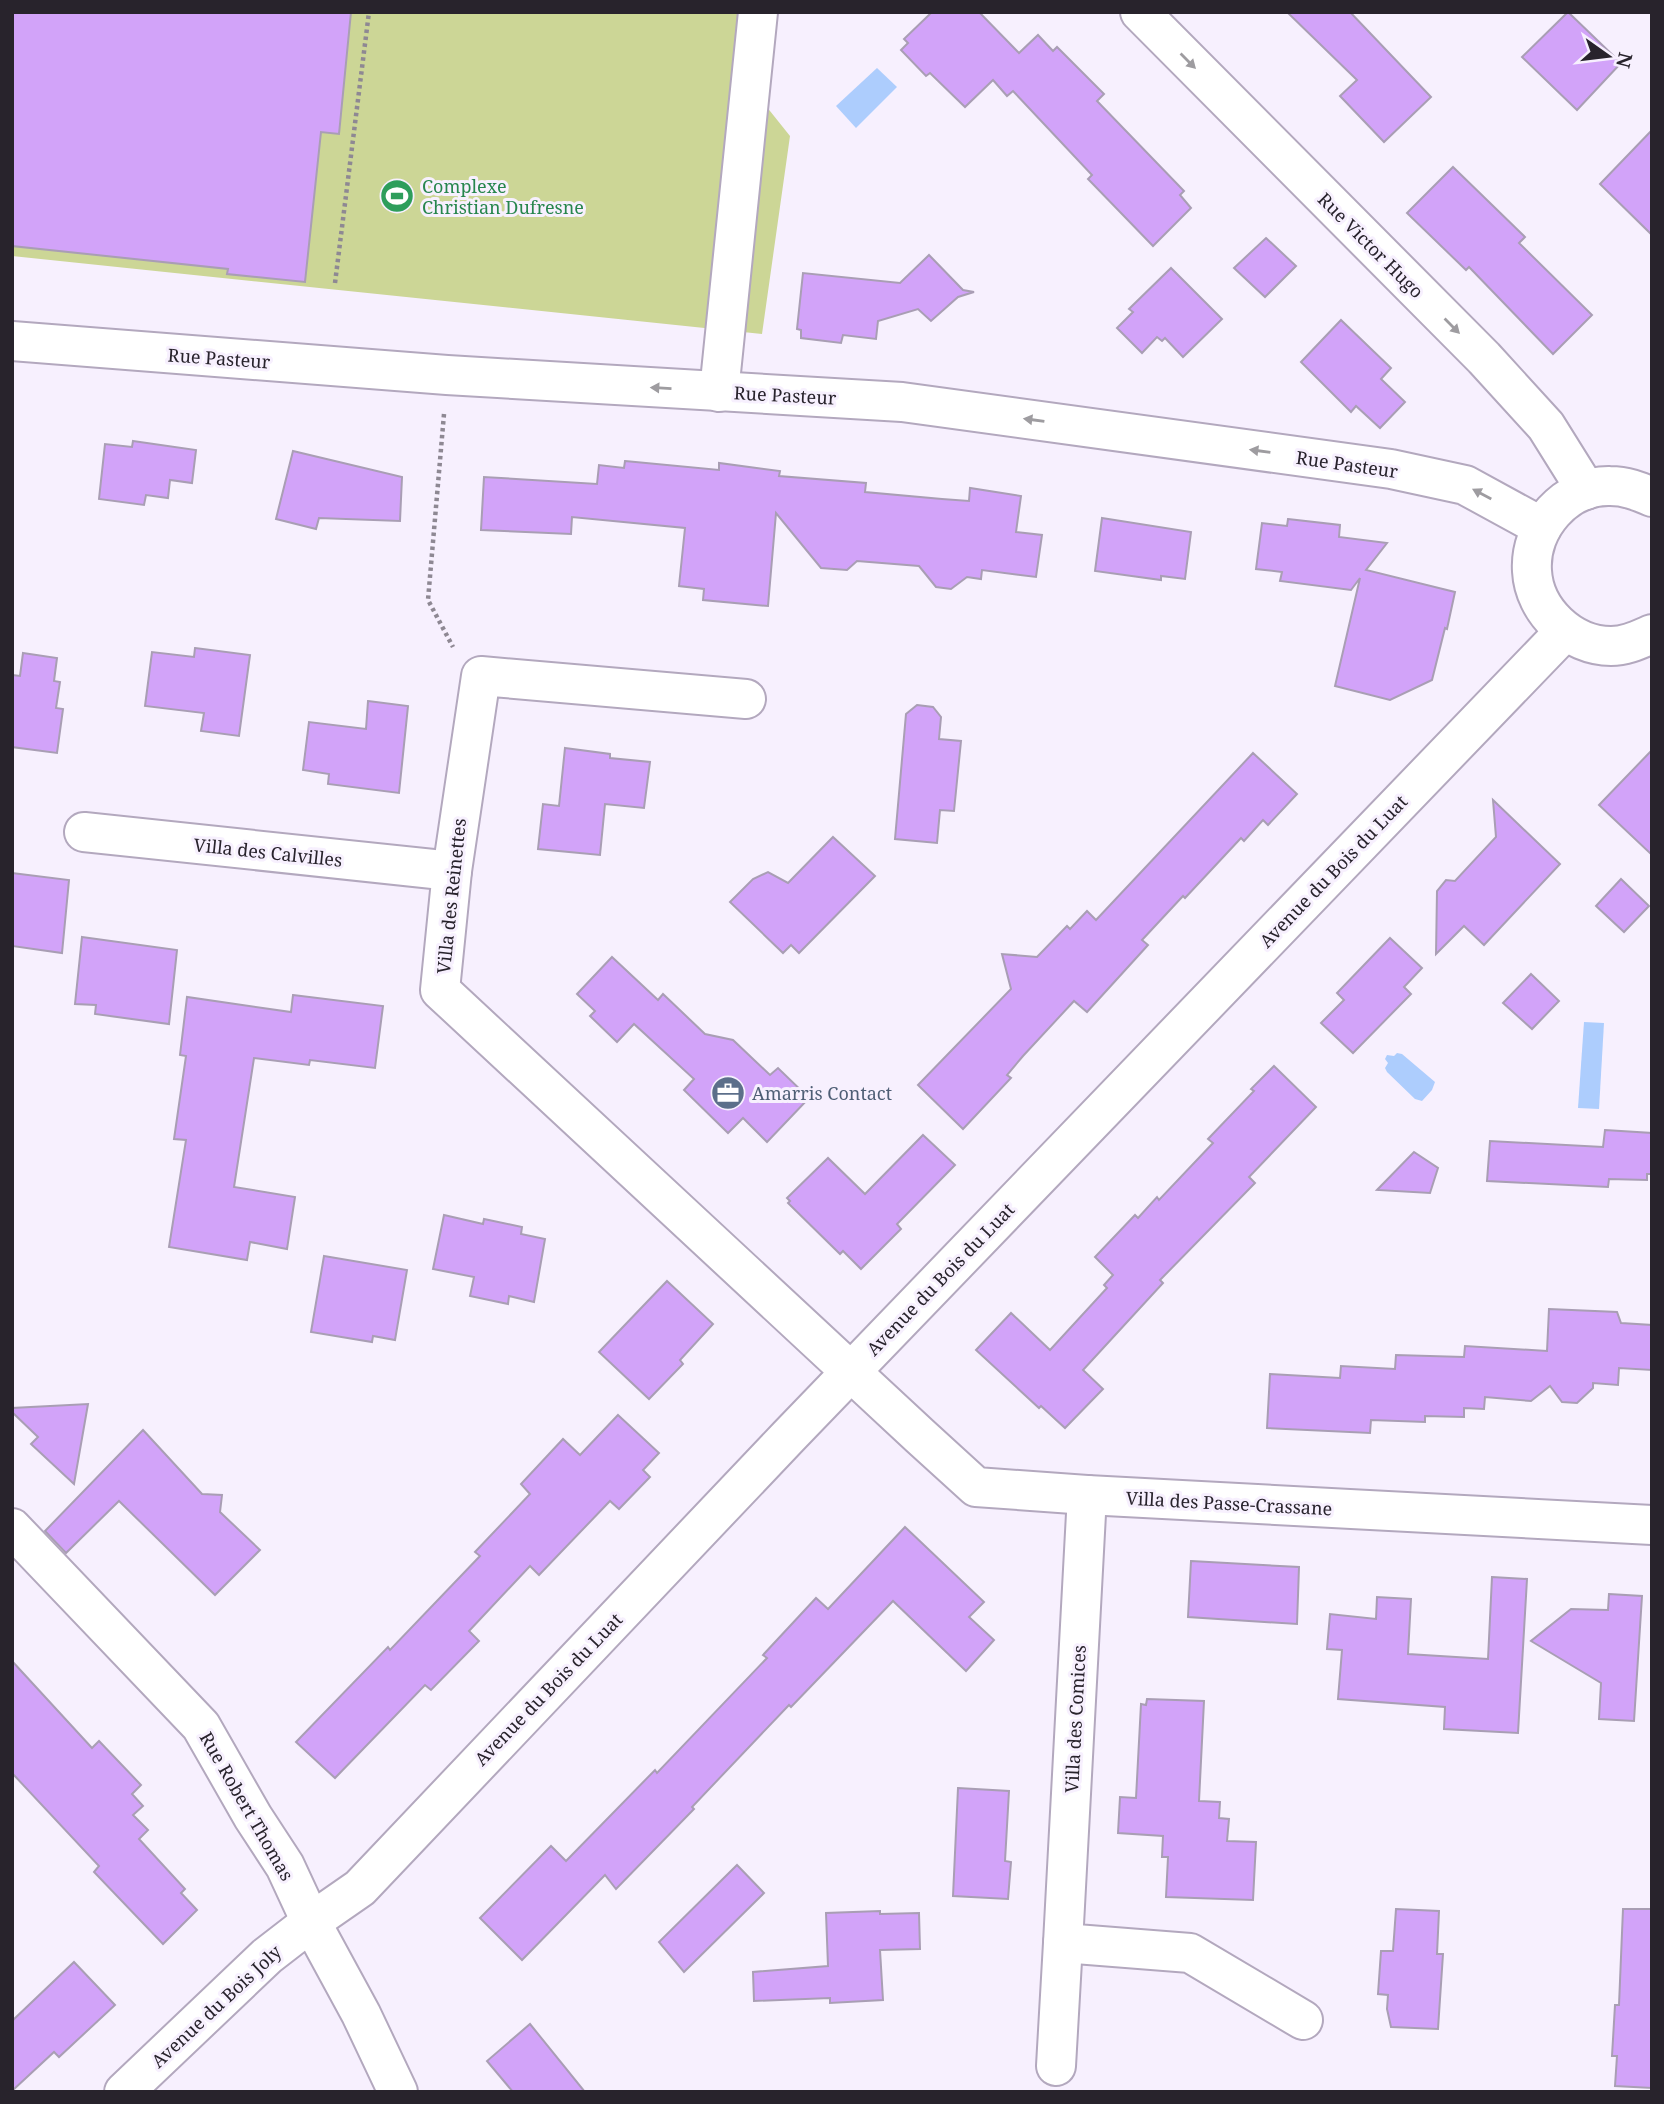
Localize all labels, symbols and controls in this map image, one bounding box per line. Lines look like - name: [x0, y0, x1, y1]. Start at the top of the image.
- north arrow: [1573, 21, 1643, 91]
- text: N: [1610, 50, 1639, 71]
- one-way arrow: [1179, 52, 1196, 68]
- place label: Complexe Christian Dufresne: [422, 174, 584, 219]
- sports icon: Complexe Christian Dufresne: [378, 177, 416, 215]
- street label: Rue Victor Hugo: [1313, 187, 1429, 303]
- one-way arrow: [1443, 318, 1460, 334]
- street label: Rue Pasteur: [167, 342, 272, 374]
- street label: Rue Pasteur: [733, 380, 837, 410]
- one-way arrow: [650, 382, 672, 393]
- one-way arrow: [1023, 415, 1045, 426]
- one-way arrow: [1249, 445, 1271, 456]
- street label: Rue Pasteur: [1295, 445, 1400, 483]
- one-way arrow: [1472, 488, 1492, 500]
- street label: Avenue du Bois du Luat: [1254, 790, 1412, 952]
- street label: Villa des Reinettes: [431, 817, 471, 975]
- street label: Villa des Calvilles: [193, 832, 343, 872]
- office icon: Amarris Contact: [709, 1074, 747, 1112]
- place label: Amarris Contact: [752, 1081, 892, 1105]
- street label: Avenue du Bois du Luat: [861, 1198, 1019, 1360]
- street label: Villa des Passe-Crassane: [1125, 1486, 1333, 1520]
- street label: Avenue du Bois du Luat: [469, 1608, 627, 1770]
- street label: Villa des Comices: [1059, 1644, 1091, 1794]
- street label: Rue Robert Thomas: [195, 1727, 299, 1885]
- street label: Avenue du Bois Joly: [146, 1939, 287, 2073]

